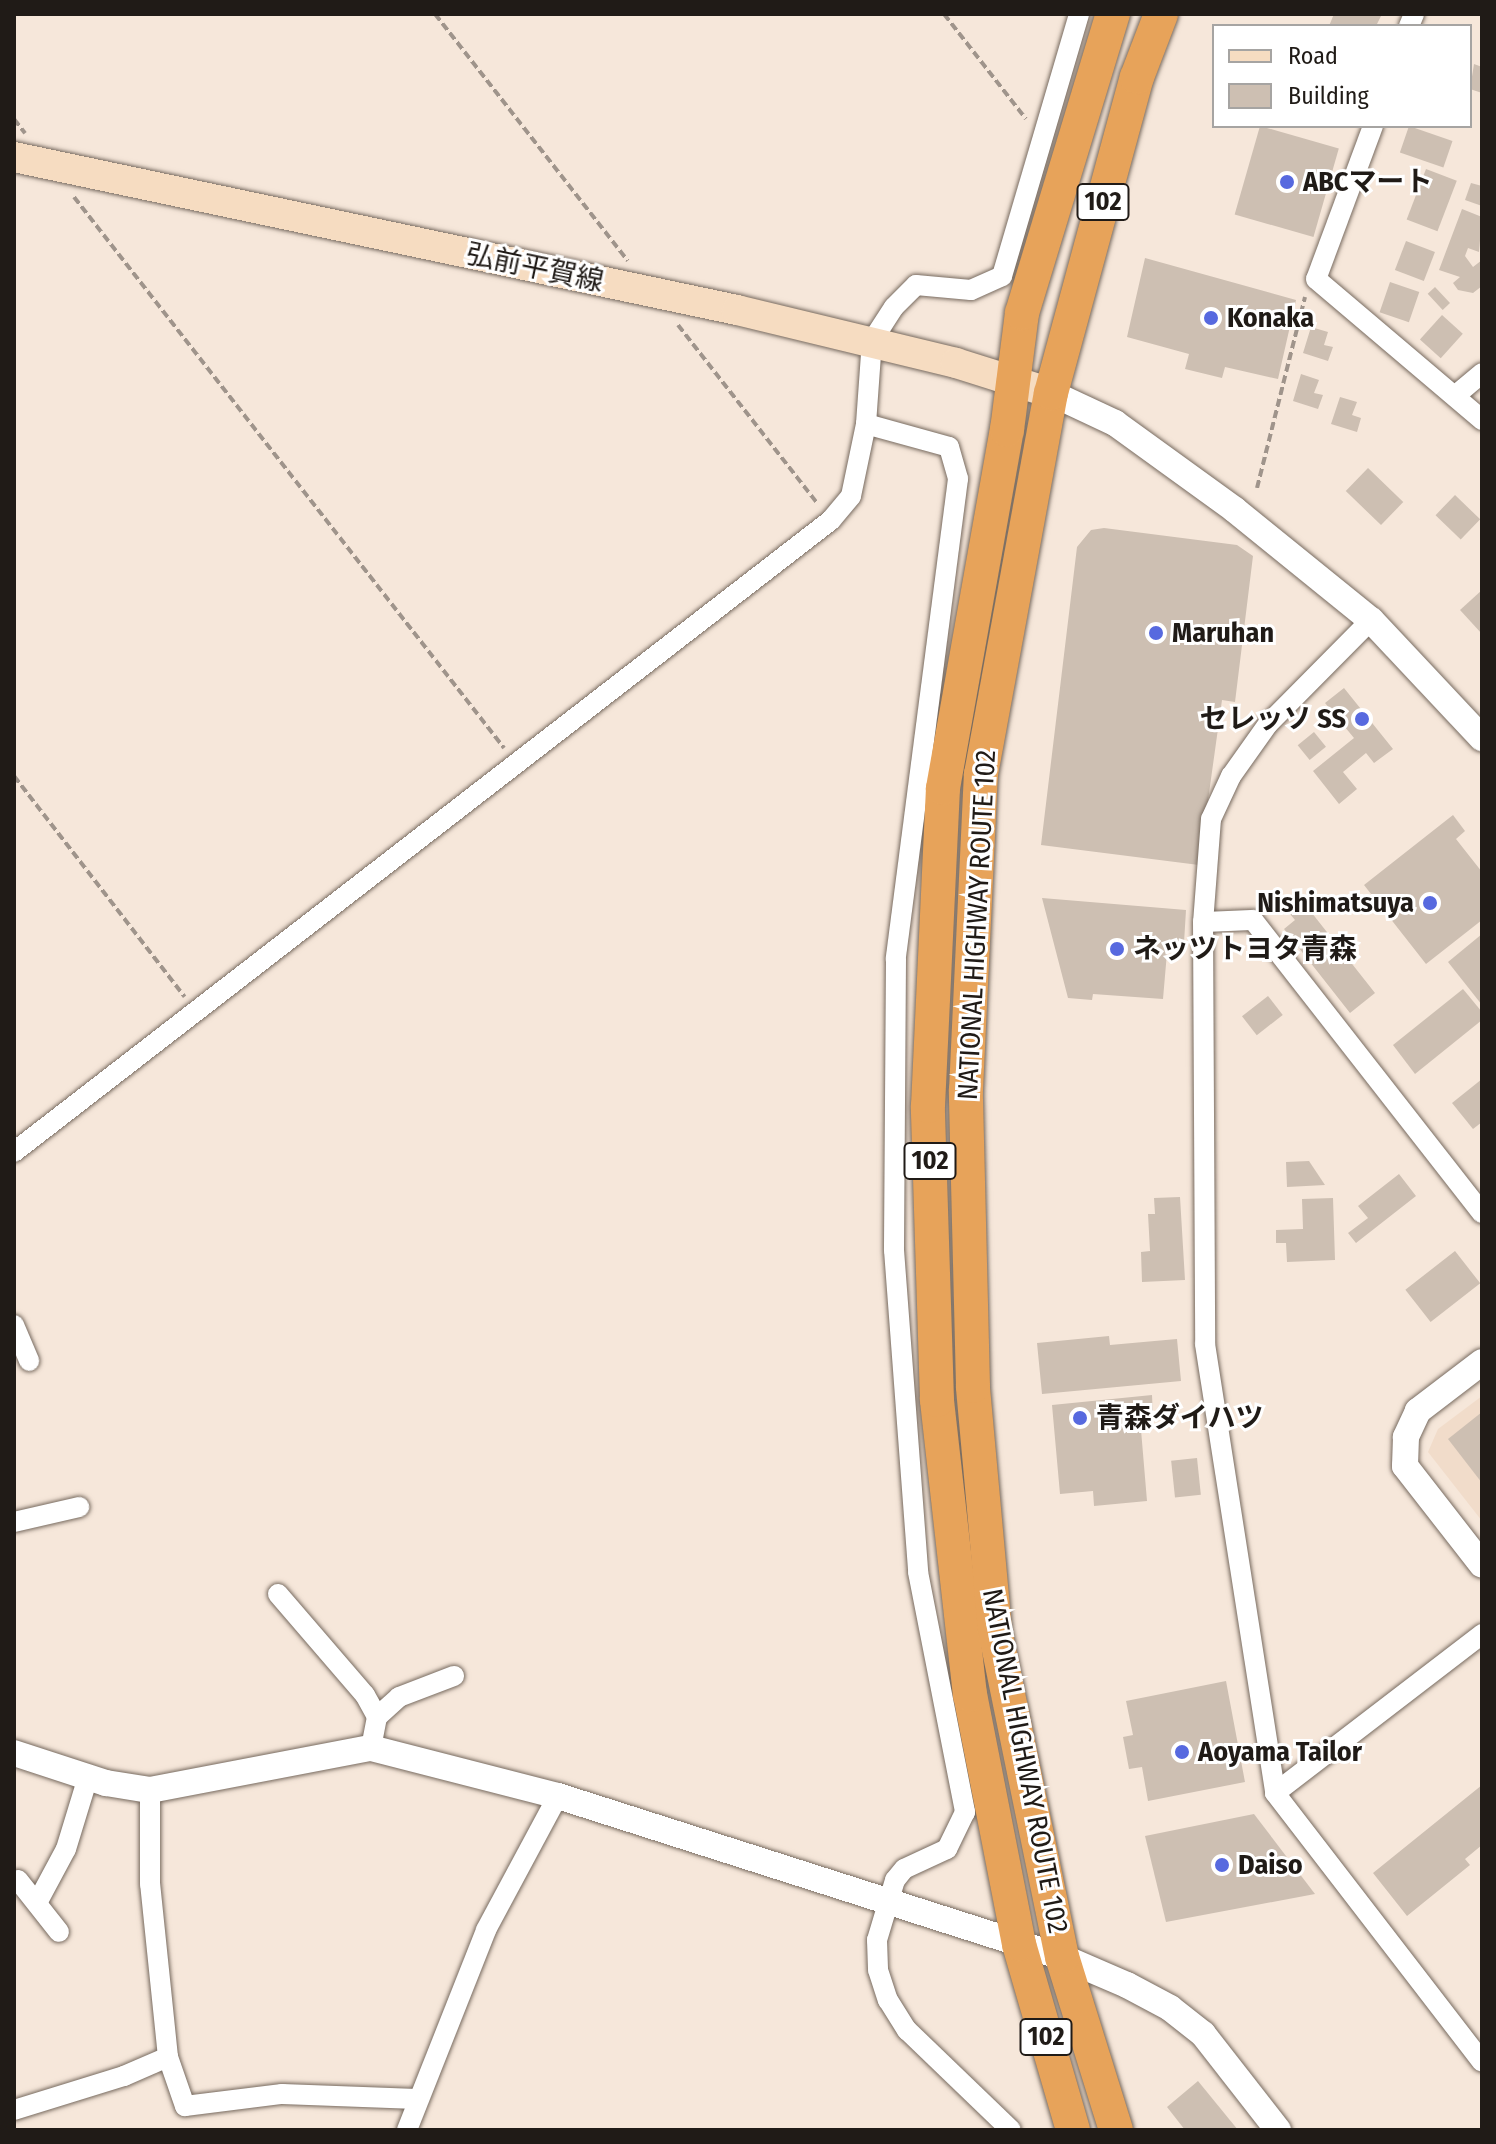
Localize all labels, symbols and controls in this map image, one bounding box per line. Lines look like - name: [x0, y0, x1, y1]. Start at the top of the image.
- legend: [1212, 24, 1472, 128]
- text: Road: [1288, 42, 1338, 70]
- text: Building: [1288, 82, 1369, 110]
- place label: ABCマート: [1303, 165, 1433, 199]
- marker: ABCマート: [1278, 173, 1296, 191]
- road number: 102: [1075, 180, 1131, 224]
- street label: 弘前平賀線: [463, 237, 607, 299]
- place label: Konaka: [1227, 301, 1314, 335]
- marker: Konaka: [1202, 309, 1220, 327]
- place label: Maruhan: [1172, 616, 1274, 650]
- marker: Maruhan: [1147, 624, 1165, 642]
- place label: セレッソ SS: [1199, 702, 1346, 736]
- marker: セレッソ SS: [1353, 710, 1371, 728]
- street label: NATIONAL HIGHWAY ROUTE 102: [951, 749, 1003, 1101]
- place label: Nishimatsuya: [1257, 886, 1414, 920]
- marker: Nishimatsuya: [1421, 894, 1439, 912]
- place label: ネッツトヨタ青森: [1133, 932, 1357, 966]
- marker: ネッツトヨタ青森: [1108, 940, 1126, 958]
- road number: 102: [902, 1139, 958, 1183]
- place label: 青森ダイハツ: [1096, 1401, 1264, 1435]
- marker: 青森ダイハツ: [1071, 1409, 1089, 1427]
- street label: NATIONAL HIGHWAY ROUTE 102: [975, 1586, 1075, 1936]
- place label: Aoyama Tailor: [1198, 1735, 1362, 1769]
- marker: Aoyama Tailor: [1173, 1743, 1191, 1761]
- place label: Daiso: [1238, 1848, 1303, 1882]
- marker: Daiso: [1213, 1856, 1231, 1874]
- road number: 102: [1018, 2015, 1074, 2059]

